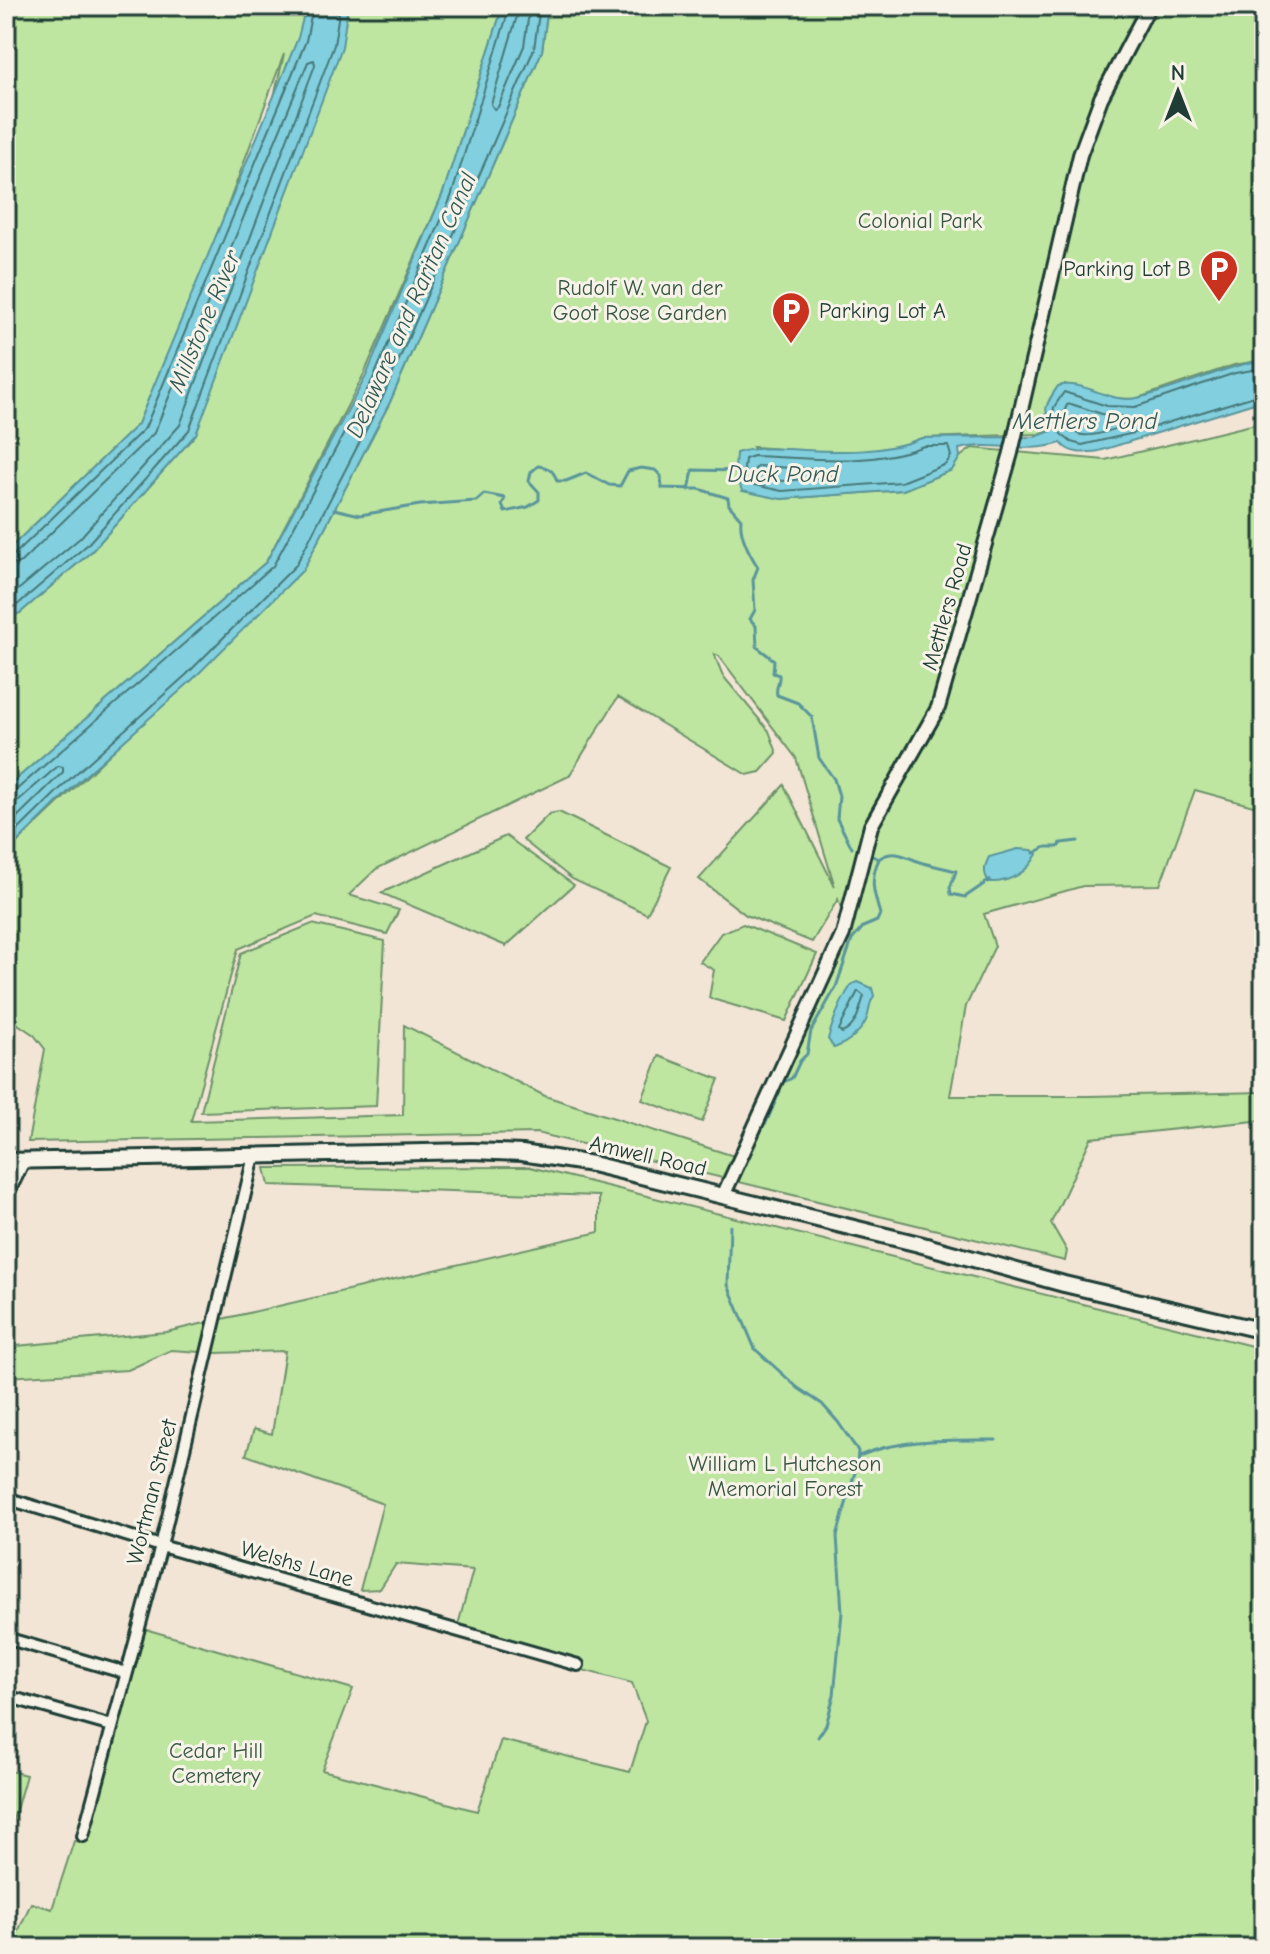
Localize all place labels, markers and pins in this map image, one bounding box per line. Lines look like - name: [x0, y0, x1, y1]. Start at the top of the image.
- parking icon: Parking Lot B: [1198, 248, 1240, 303]
- place label: Parking Lot B: [1063, 256, 1191, 282]
- parking icon: Parking Lot A: [770, 290, 812, 345]
- place label: Parking Lot A: [819, 298, 946, 324]

